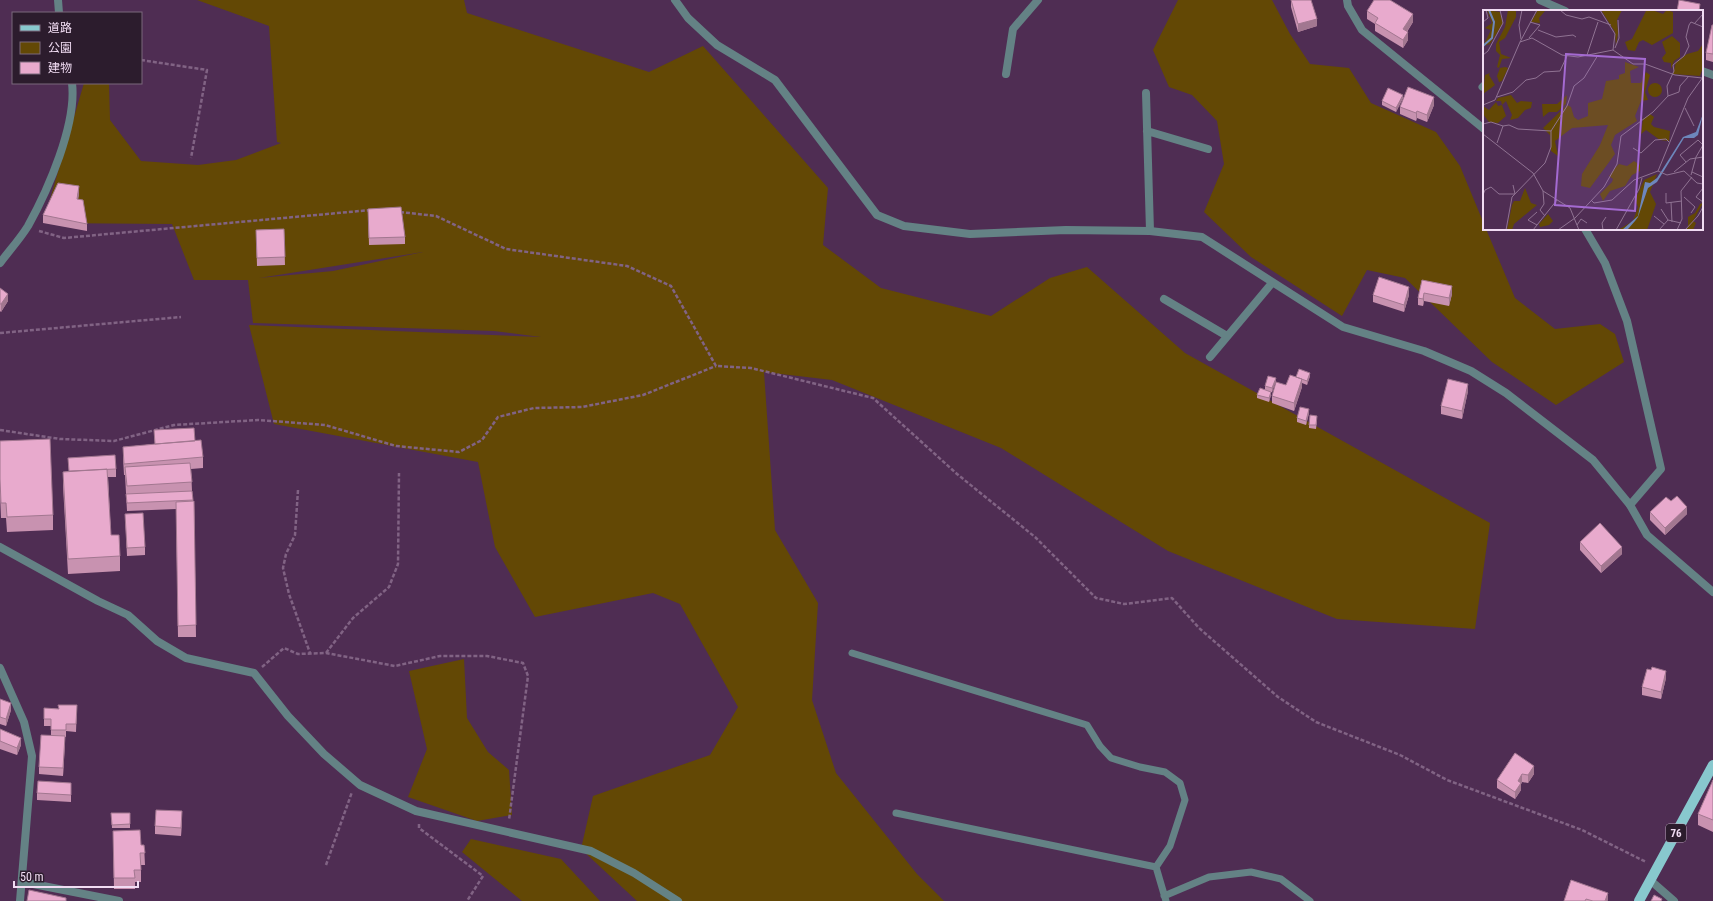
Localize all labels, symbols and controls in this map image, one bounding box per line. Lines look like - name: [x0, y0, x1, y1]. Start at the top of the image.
- inset map: [1483, 10, 1703, 230]
- legend: [12, 12, 142, 84]
- text: 道路: [48, 21, 72, 35]
- text: 公園: [48, 41, 72, 55]
- text: 建物: [48, 61, 72, 75]
- road number: 76: [1666, 824, 1686, 842]
- scale bar: [14, 863, 138, 889]
- text: 50 m: [20, 870, 44, 884]

